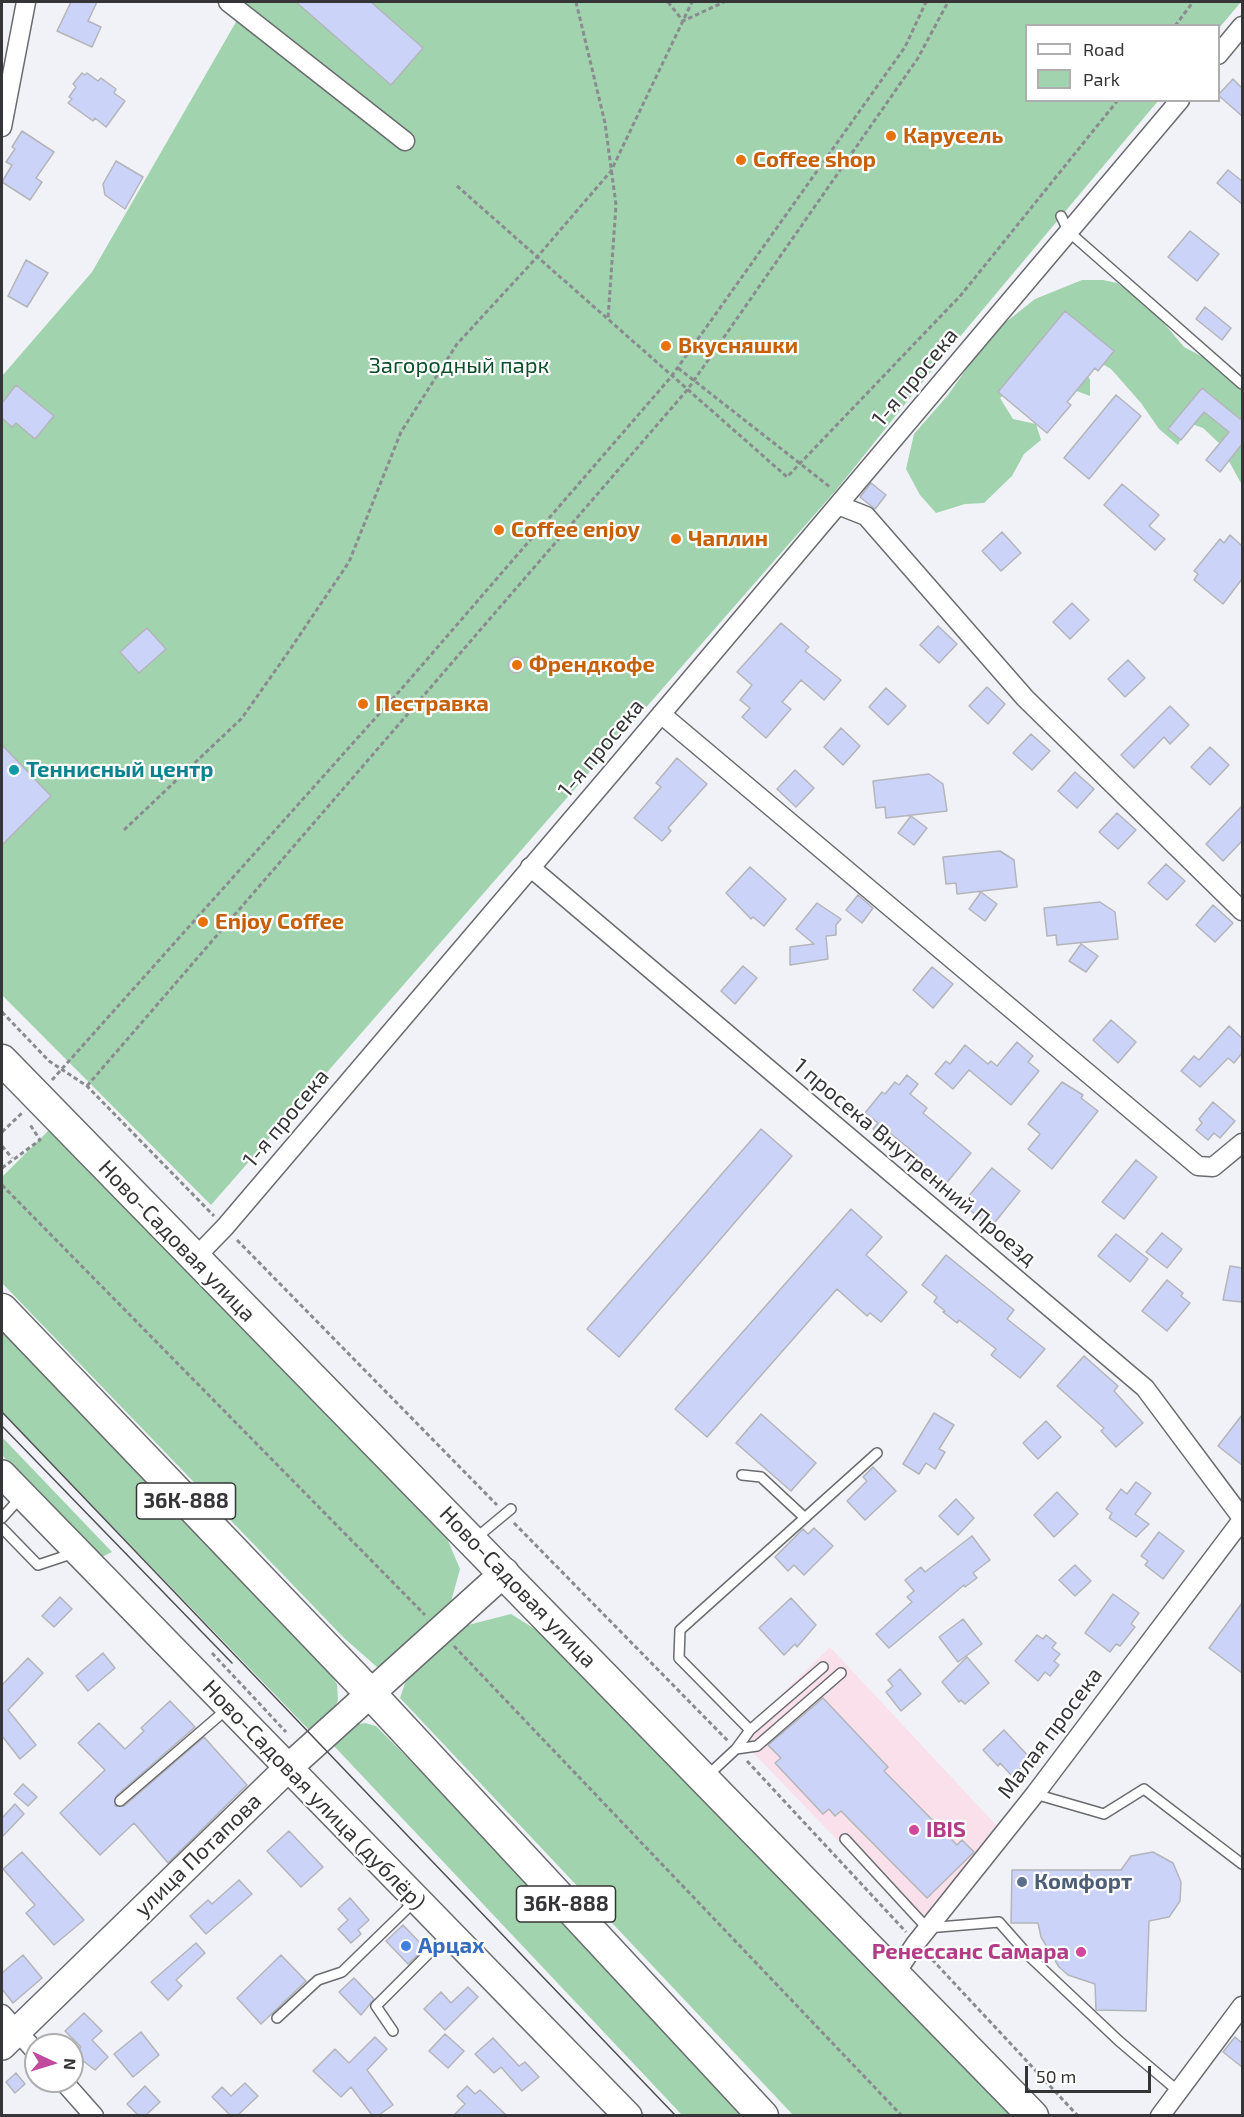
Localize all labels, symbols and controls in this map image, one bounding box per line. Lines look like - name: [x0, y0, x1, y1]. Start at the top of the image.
- legend: [1025, 24, 1220, 102]
- text: Road: [1083, 38, 1124, 60]
- text: Park: [1083, 68, 1120, 90]
- place label: Карусель: [903, 123, 1003, 149]
- marker: Карусель: [884, 129, 898, 143]
- place label: Coffee shop: [753, 147, 876, 173]
- marker: Coffee shop: [734, 153, 748, 167]
- street label: 1-я просека: [866, 323, 964, 431]
- place label: Вкусняшки: [678, 333, 798, 359]
- marker: Вкусняшки: [659, 339, 673, 353]
- park label: Загородный парк: [369, 353, 549, 379]
- place label: Coffee enjoy: [511, 517, 640, 543]
- marker: Coffee enjoy: [492, 523, 506, 537]
- place label: Чаплин: [688, 526, 768, 552]
- marker: Чаплин: [669, 532, 683, 546]
- place label: Френдкофе: [529, 652, 655, 678]
- marker: Френдкофе: [510, 658, 524, 672]
- place label: Пестравка: [375, 691, 489, 717]
- street label: 1-я просека: [552, 694, 650, 802]
- marker: Пестравка: [356, 697, 370, 711]
- place label: Теннисный центр: [26, 757, 214, 783]
- marker: Теннисный центр: [7, 763, 21, 777]
- place label: Enjoy Coffee: [215, 909, 344, 935]
- marker: Enjoy Coffee: [196, 915, 210, 929]
- street label: 1 просека Внутренний Проезд: [788, 1053, 1042, 1271]
- street label: 1-я просека: [237, 1064, 335, 1172]
- street label: Ново-Садовая улица: [93, 1155, 261, 1327]
- road number: 36К-888: [136, 1483, 236, 1519]
- street label: Ново-Садовая улица: [434, 1501, 602, 1673]
- street label: Малая просека: [992, 1662, 1108, 1804]
- street label: Ново-Садовая улица (дублёр): [197, 1675, 431, 1915]
- street label: улица Потапова: [129, 1788, 267, 1922]
- place label: IBIS: [926, 1817, 966, 1843]
- marker: IBIS: [907, 1823, 921, 1837]
- place label: Комфорт: [1034, 1869, 1132, 1895]
- marker: Комфорт: [1015, 1875, 1029, 1889]
- road number: 36К-888: [516, 1886, 616, 1922]
- place label: Арцах: [418, 1933, 485, 1959]
- marker: Арцах: [399, 1939, 413, 1953]
- place label: Ренессанс Самара: [872, 1939, 1069, 1965]
- marker: Ренессанс Самара: [1074, 1945, 1088, 1959]
- north arrow: [24, 2033, 84, 2093]
- scale bar: [1028, 2054, 1154, 2092]
- text: N: [61, 2058, 80, 2071]
- text: 50 m: [1036, 2065, 1076, 2087]

